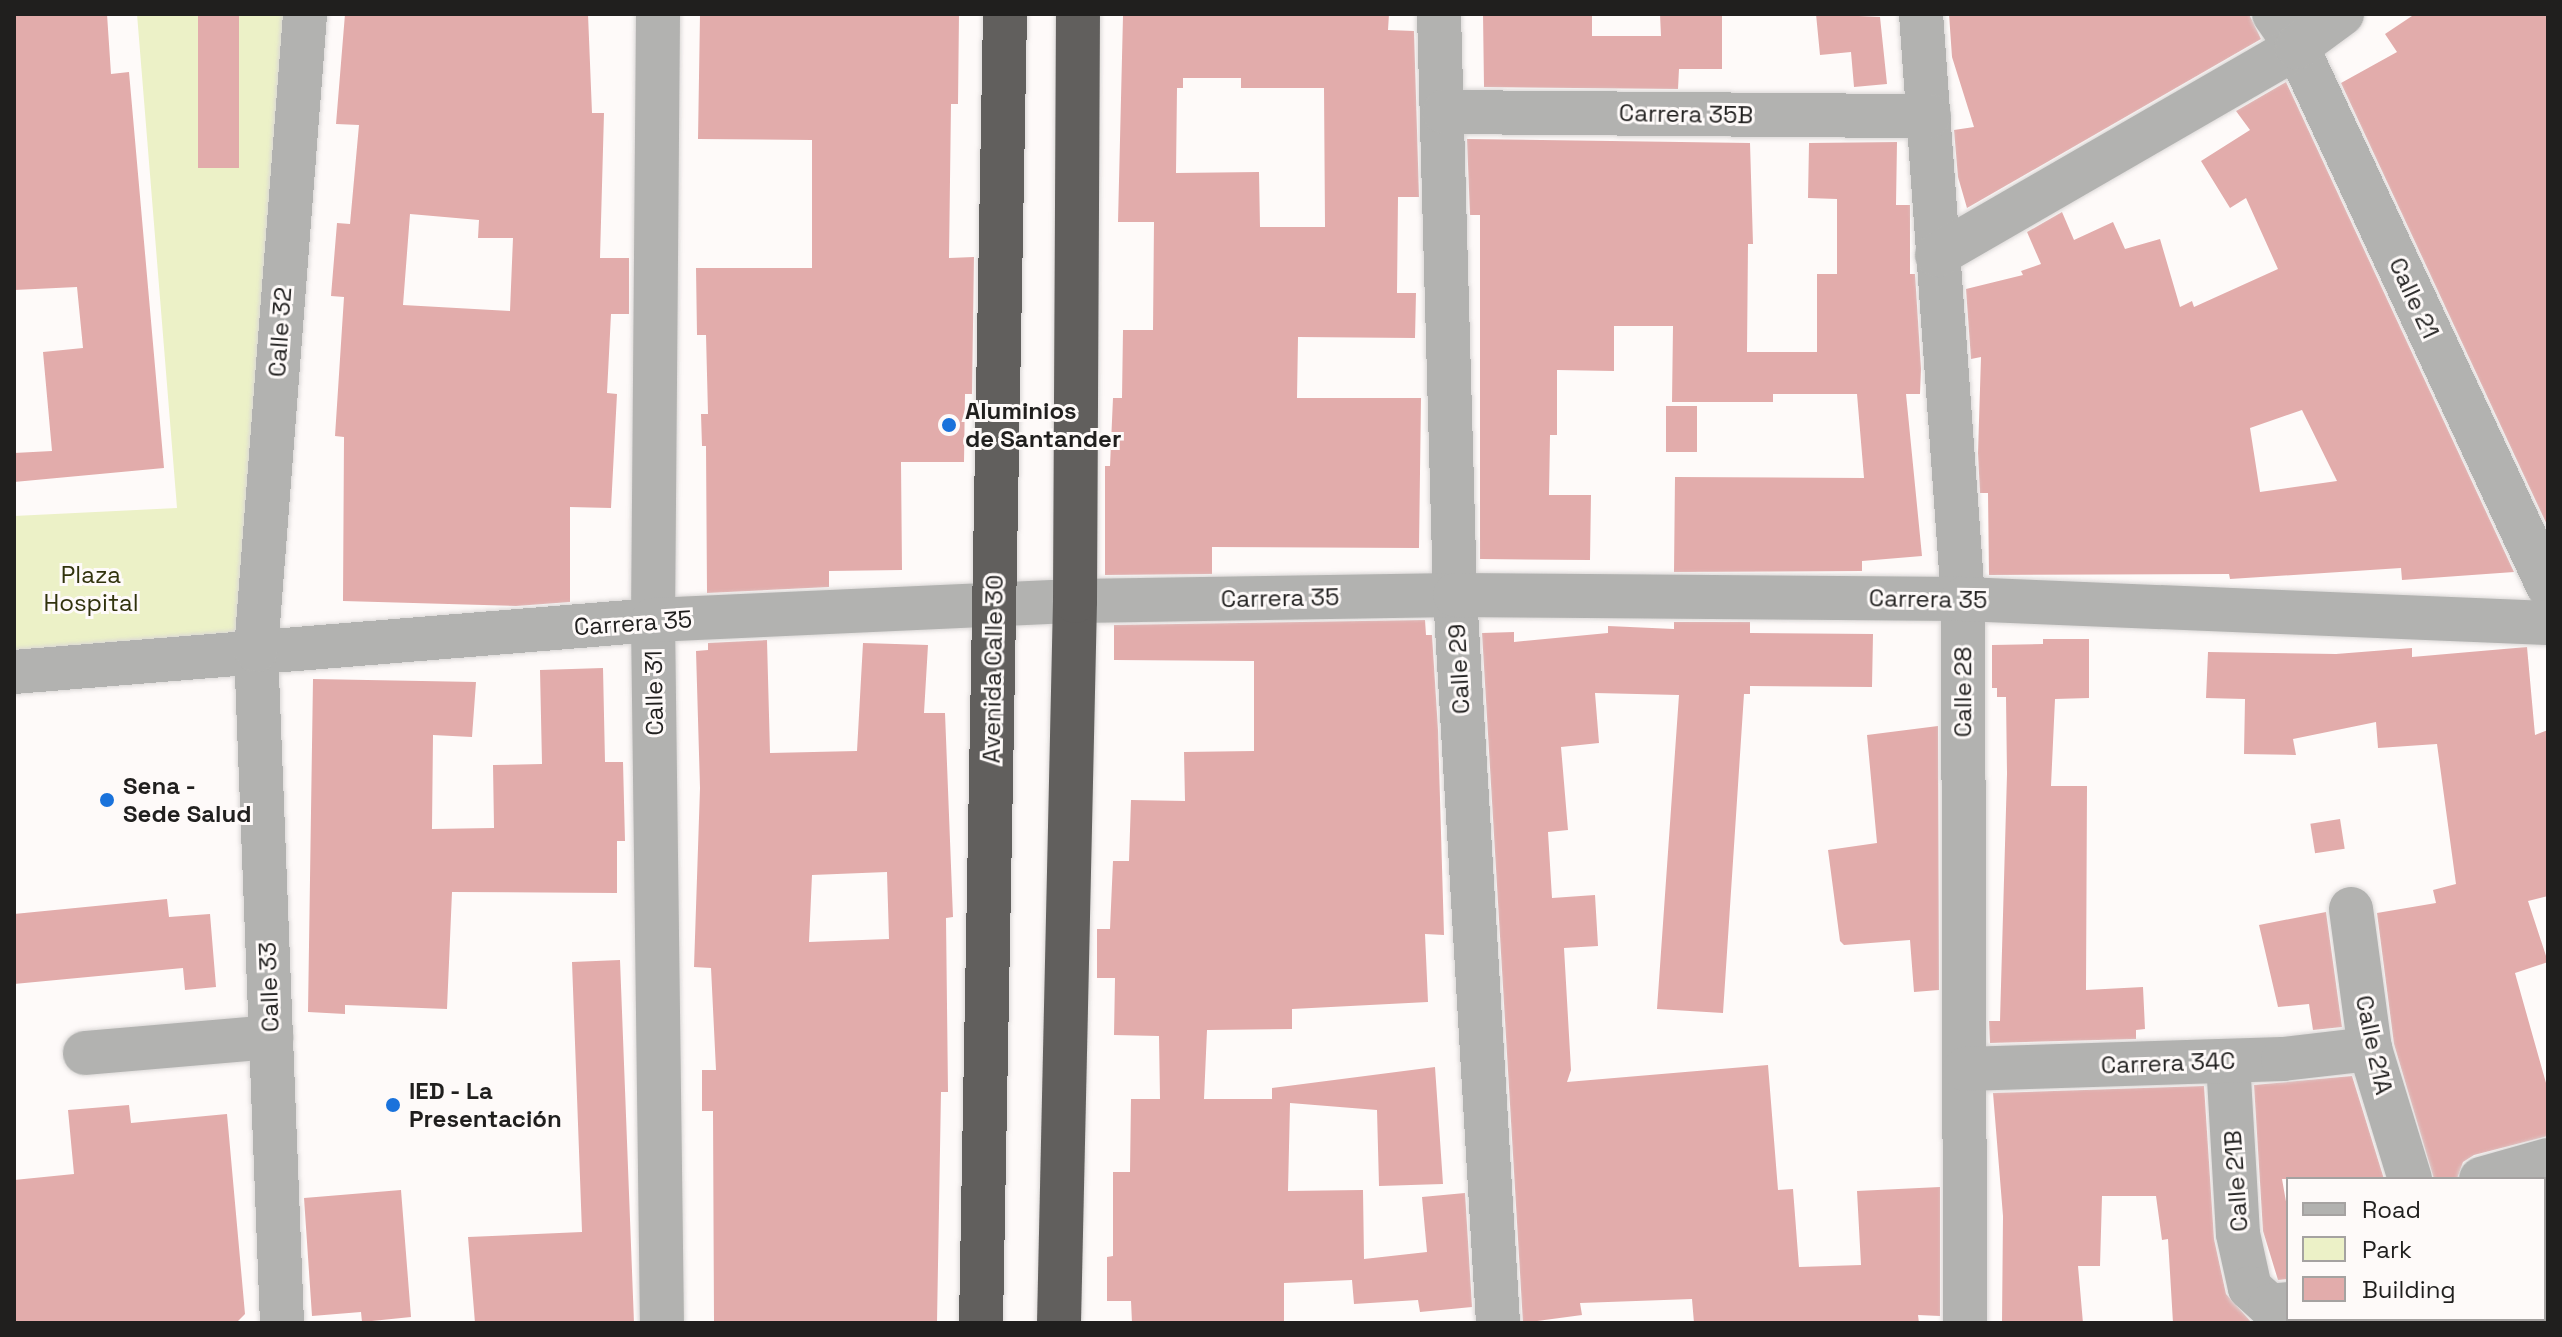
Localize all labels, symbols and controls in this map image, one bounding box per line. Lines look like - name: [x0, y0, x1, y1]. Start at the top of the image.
- street label: Carrera 35B: [1619, 98, 1753, 130]
- street label: Calle 21: [2383, 253, 2445, 343]
- street label: Calle 32: [262, 286, 298, 378]
- place label: Aluminios de Santander: [965, 397, 1121, 453]
- marker: Aluminios de Santander: [940, 416, 958, 434]
- park label: Plaza Hospital: [43, 561, 139, 617]
- street label: Avenida Calle 30: [977, 574, 1009, 764]
- street label: Carrera 35: [1220, 583, 1340, 613]
- street label: Carrera 35: [1868, 584, 1988, 614]
- street label: Carrera 35: [573, 604, 693, 642]
- street label: Calle 29: [1442, 623, 1476, 715]
- street label: Calle 28: [1949, 647, 1977, 737]
- street label: Calle 31: [639, 650, 669, 736]
- place label: Sena - Sede Salud: [123, 772, 252, 828]
- marker: Sena - Sede Salud: [98, 791, 116, 809]
- street label: Calle 33: [253, 941, 285, 1033]
- street label: Calle 21A: [2349, 993, 2399, 1097]
- street label: Carrera 34C: [2100, 1046, 2236, 1080]
- place label: IED - La Presentación: [409, 1077, 562, 1133]
- marker: IED - La Presentación: [384, 1096, 402, 1114]
- street label: Calle 21B: [2218, 1129, 2254, 1233]
- legend: [2286, 1177, 2546, 1321]
- text: Road: [2362, 1194, 2421, 1225]
- text: Park: [2362, 1234, 2412, 1265]
- text: Building: [2362, 1274, 2456, 1305]

